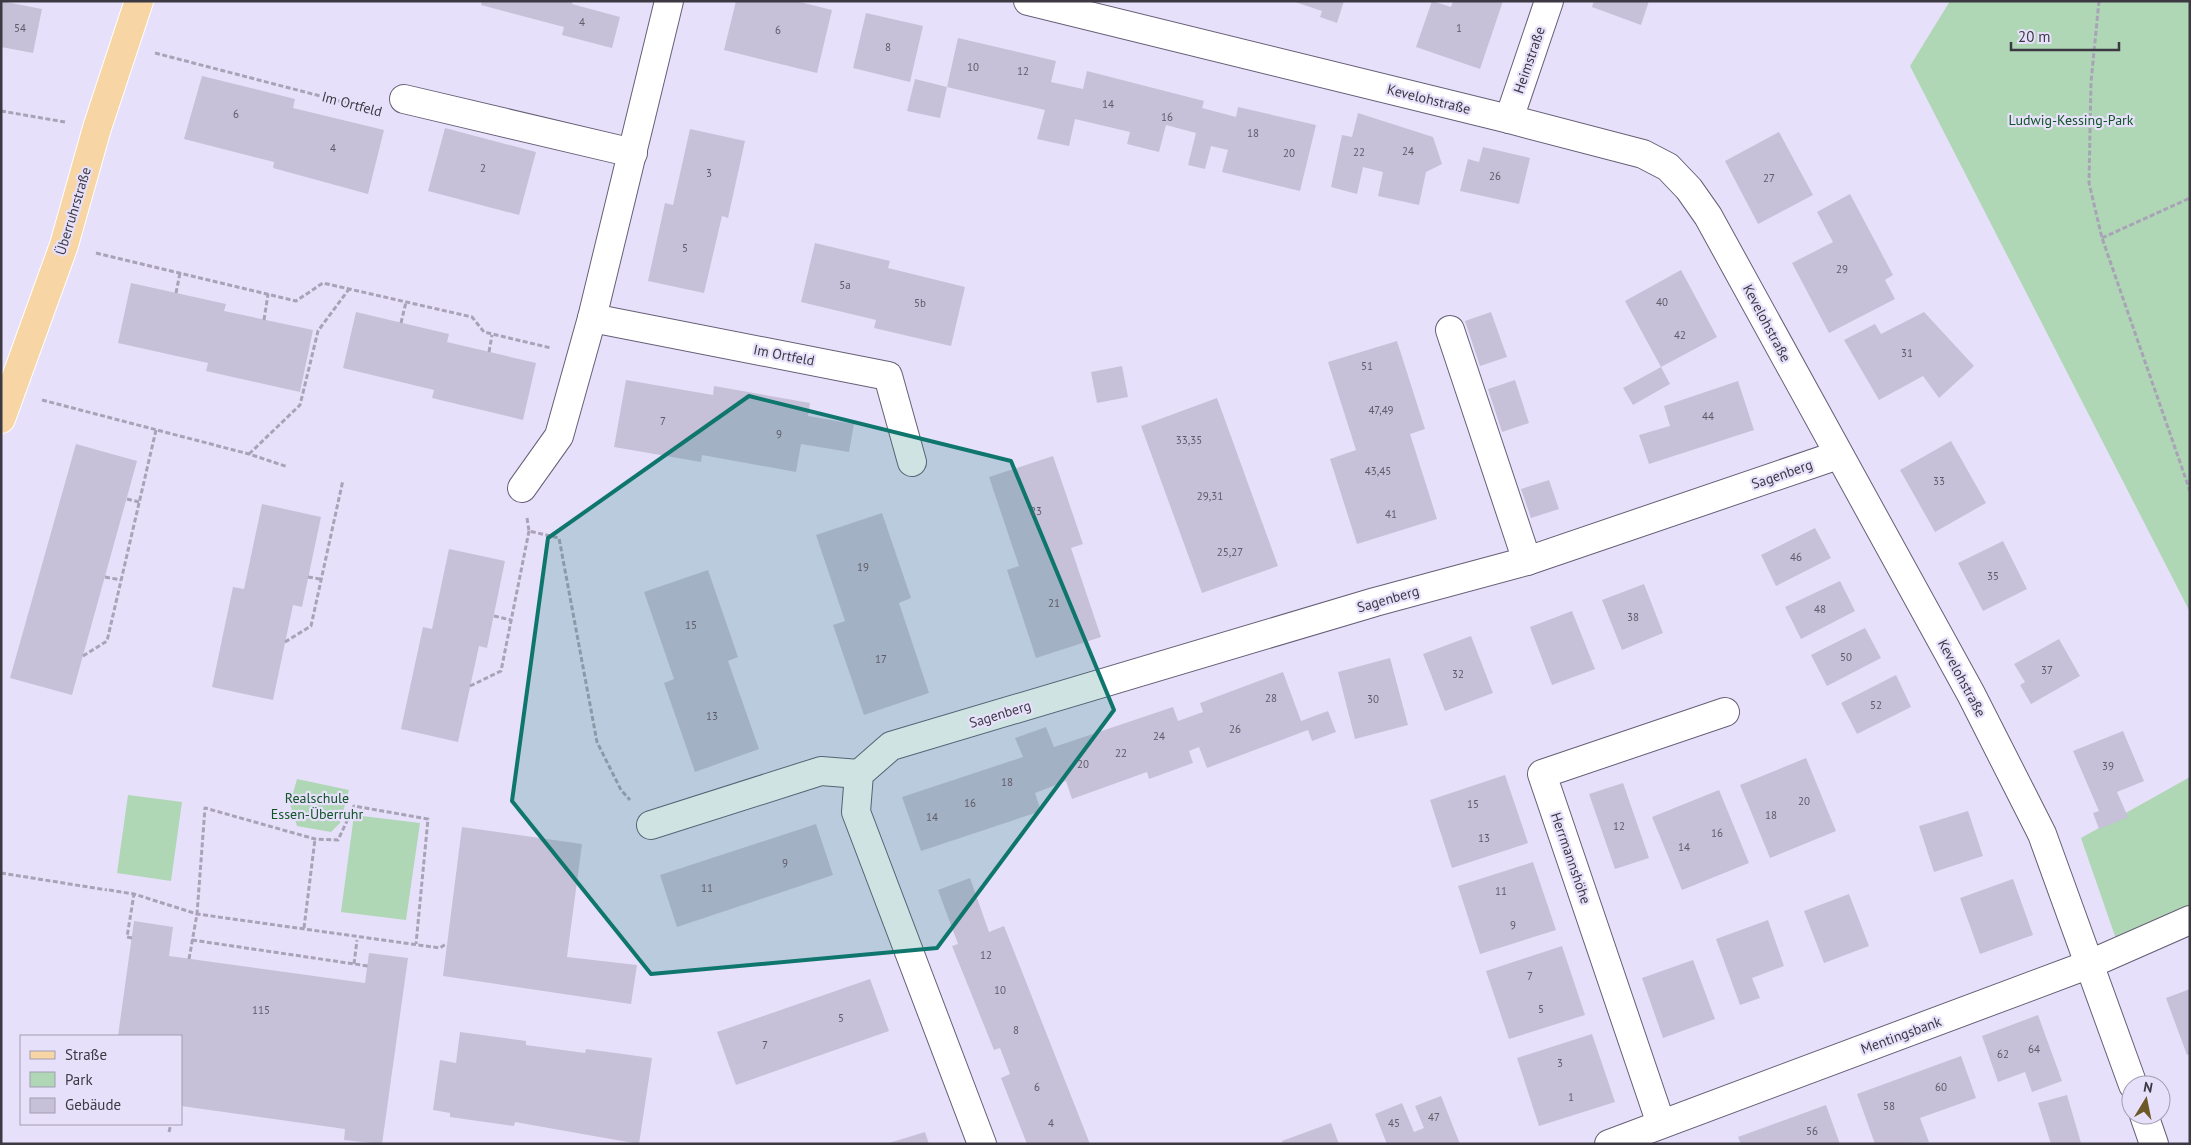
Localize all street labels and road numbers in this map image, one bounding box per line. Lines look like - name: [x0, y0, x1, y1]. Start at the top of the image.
- street label: Heimstraße: [1509, 24, 1549, 96]
- street label: Kevelohstraße: [1385, 80, 1473, 118]
- street label: Im Ortfeld: [320, 87, 384, 121]
- street label: Überruhrstraße: [51, 165, 95, 257]
- street label: Kevelohstraße: [1739, 281, 1795, 365]
- street label: Im Ortfeld: [752, 340, 816, 370]
- street label: Sagenberg: [1749, 455, 1815, 493]
- street label: Sagenberg: [1355, 582, 1421, 616]
- street label: Kevelohstraße: [1934, 636, 1990, 720]
- street label: Sagenberg: [967, 696, 1033, 732]
- street label: Herrmannshöhe: [1547, 810, 1595, 906]
- street label: Mentingsbank: [1858, 1012, 1944, 1058]

